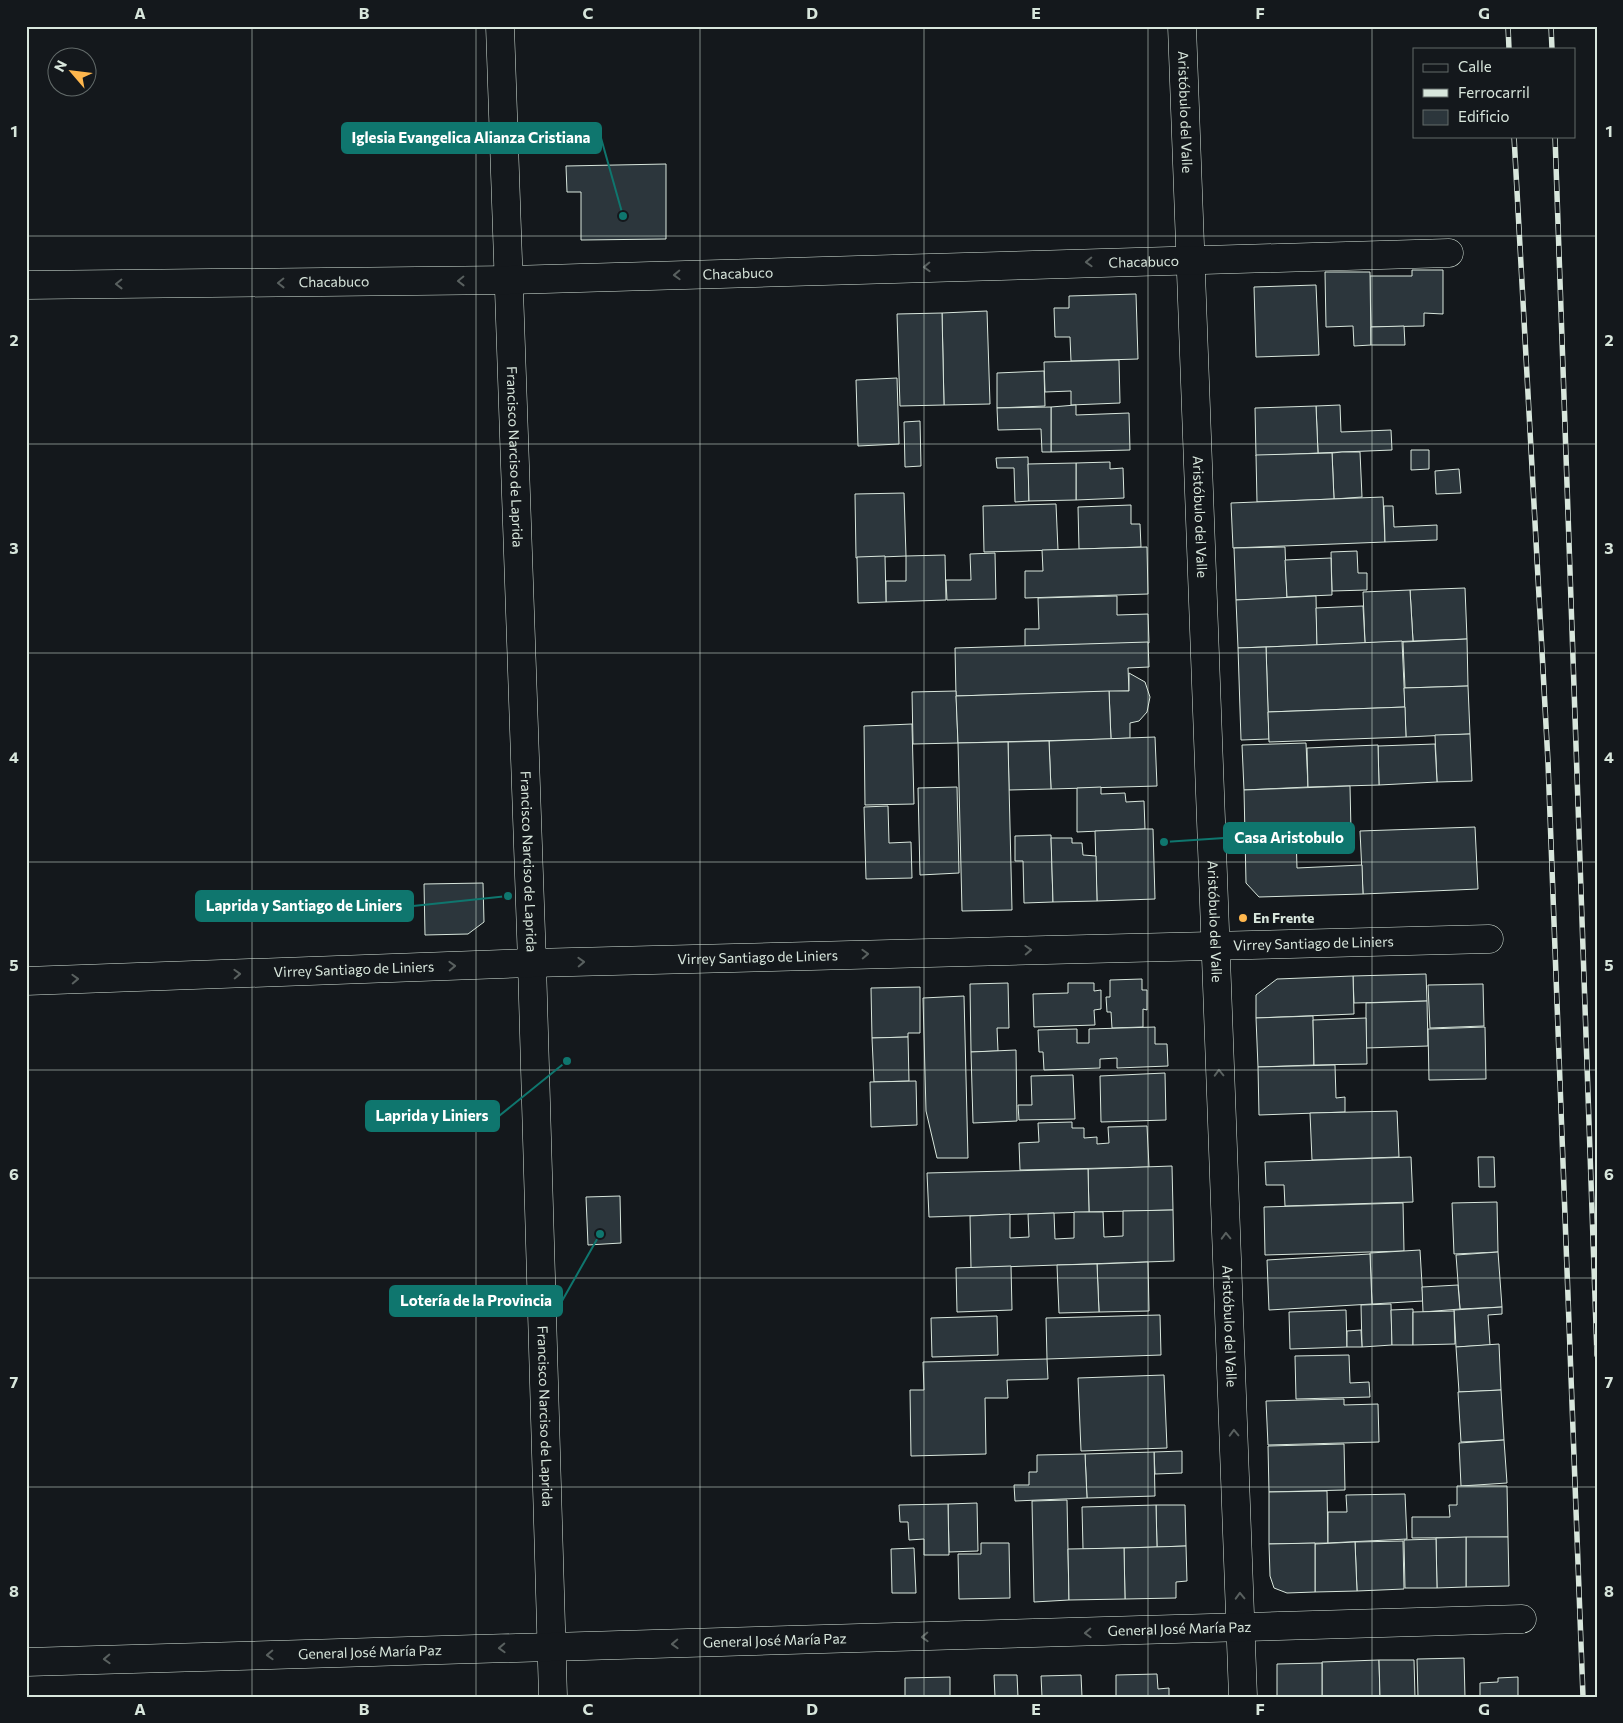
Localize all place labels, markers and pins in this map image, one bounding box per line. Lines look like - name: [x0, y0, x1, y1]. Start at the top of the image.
- callout: Iglesia Evangelica Alianza Cristiana: [342, 123, 601, 153]
- callout: Casa Aristobulo: [1224, 823, 1354, 853]
- callout: Laprida y Santiago de Liniers: [196, 891, 413, 921]
- place label: En Frente: [1253, 909, 1314, 926]
- marker: En Frente: [1237, 912, 1249, 924]
- callout: Laprida y Liniers: [366, 1101, 499, 1131]
- callout: Lotería de la Provincia: [390, 1286, 562, 1316]

